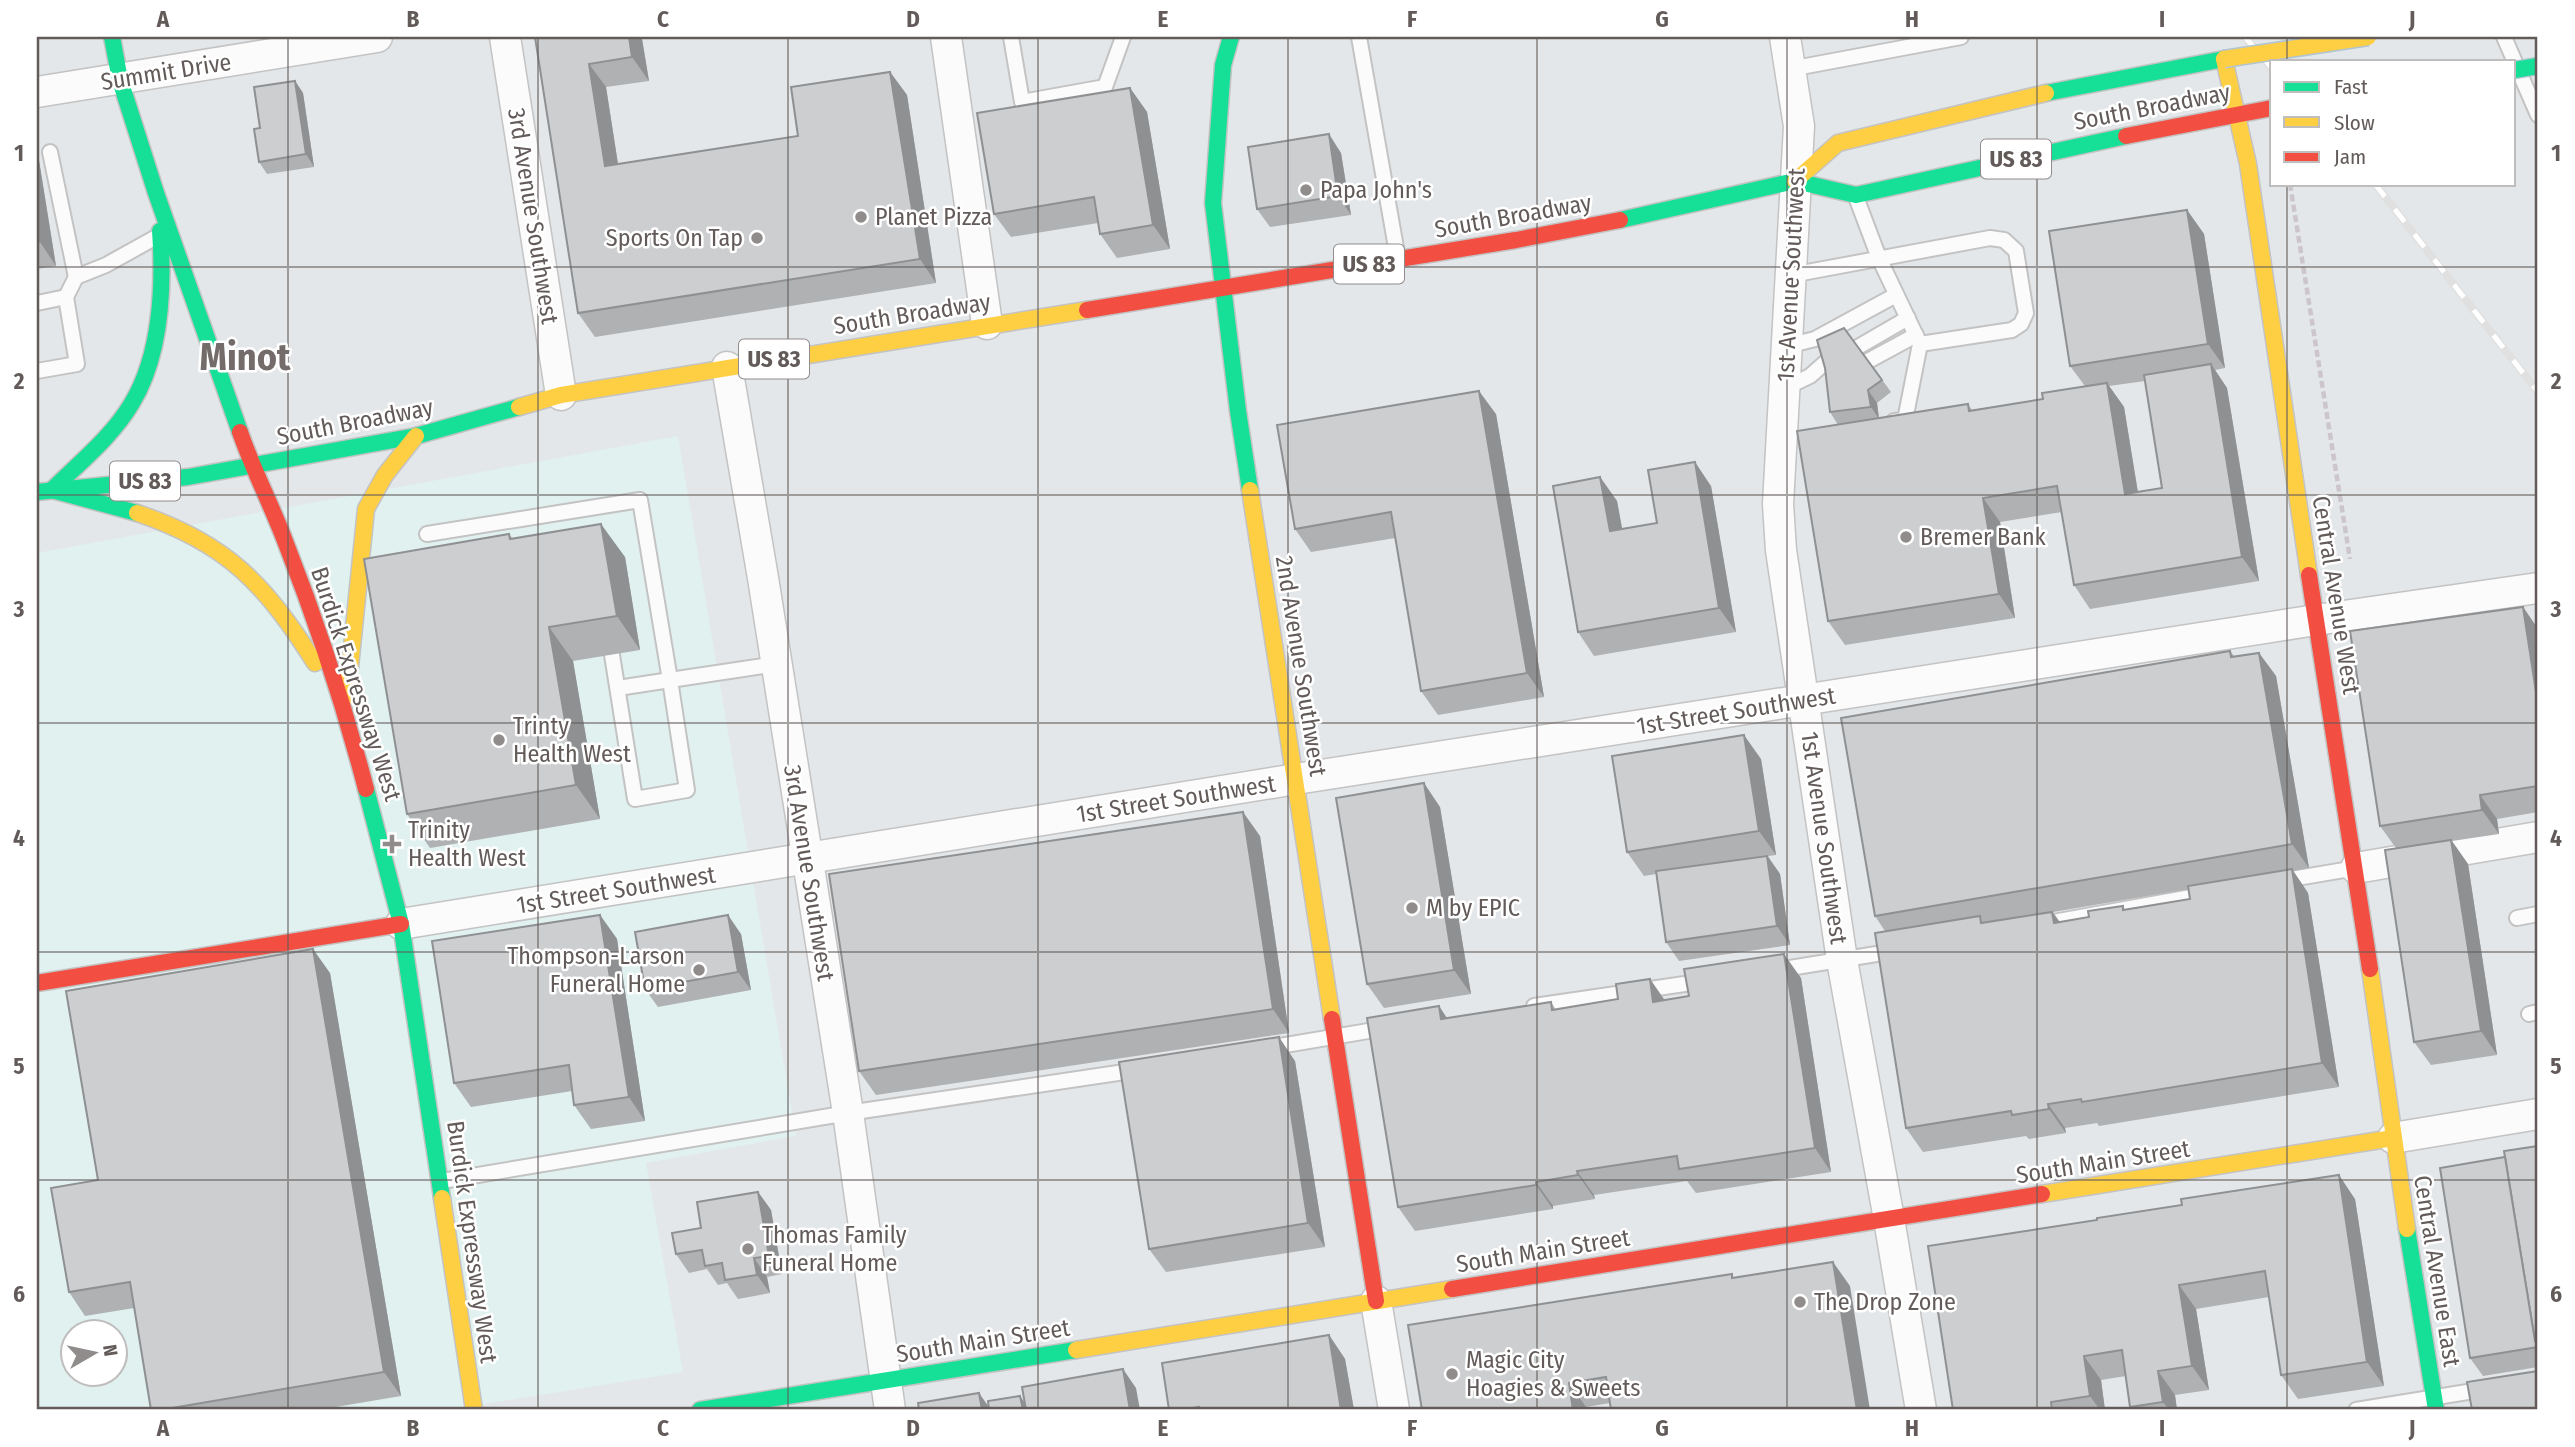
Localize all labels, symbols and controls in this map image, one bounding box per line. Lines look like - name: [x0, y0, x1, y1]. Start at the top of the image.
- text: A: [156, 5, 170, 33]
- text: B: [407, 5, 420, 33]
- text: C: [657, 5, 669, 33]
- text: D: [906, 5, 920, 33]
- text: E: [1158, 5, 1169, 33]
- text: F: [1407, 5, 1417, 33]
- text: G: [1655, 5, 1669, 33]
- text: H: [1905, 5, 1919, 33]
- text: I: [2159, 5, 2165, 33]
- text: J: [2408, 5, 2415, 33]
- street label: Summit Drive: [99, 48, 233, 96]
- legend: [2270, 60, 2516, 186]
- text: Fast: [2334, 74, 2368, 100]
- street label: South Broadway: [2071, 78, 2233, 136]
- street label: 3rd Avenue Southwest: [502, 106, 564, 326]
- text: Slow: [2334, 110, 2375, 136]
- text: 1: [14, 139, 24, 167]
- text: 1: [2551, 139, 2561, 167]
- road number: US 83: [1981, 140, 2051, 178]
- text: Jam: [2334, 144, 2366, 170]
- street label: 1st Avenue Southwest: [1771, 167, 1811, 383]
- place label: Papa John's: [1320, 176, 1432, 204]
- marker: Papa John's: [1298, 182, 1314, 198]
- street label: South Broadway: [1432, 188, 1594, 244]
- place label: Planet Pizza: [875, 203, 992, 231]
- marker: Planet Pizza: [853, 209, 869, 225]
- place label: Sports On Tap: [606, 224, 743, 252]
- marker: Sports On Tap: [749, 230, 765, 246]
- road number: US 83: [1334, 244, 1404, 284]
- street label: South Broadway: [831, 288, 993, 340]
- district label: Minot: [200, 334, 291, 380]
- road number: US 83: [739, 340, 809, 378]
- text: 2: [13, 367, 25, 395]
- text: 2: [2550, 367, 2562, 395]
- street label: South Broadway: [274, 393, 436, 451]
- road number: US 83: [110, 461, 180, 500]
- street label: Central Avenue West: [2306, 494, 2366, 696]
- place label: Bremer Bank: [1920, 523, 2047, 551]
- marker: Bremer Bank: [1898, 529, 1914, 545]
- street label: 2nd Avenue Southwest: [1270, 554, 1332, 778]
- street label: Burdick Expressway West: [305, 563, 407, 805]
- text: 3: [13, 595, 25, 623]
- text: 3: [2550, 595, 2562, 623]
- street label: 1st Street Southwest: [1635, 681, 1838, 741]
- place label: Trinty Health West: [513, 712, 631, 768]
- street label: 1st Avenue Southwest: [1795, 730, 1853, 946]
- marker: Trinty Health West: [491, 732, 507, 748]
- street label: 3rd Avenue Southwest: [778, 763, 840, 983]
- street label: 1st Street Southwest: [1075, 769, 1278, 829]
- place label: Trinity Health West: [408, 816, 526, 872]
- text: 4: [13, 824, 25, 852]
- text: 4: [2550, 824, 2562, 852]
- marker: Trinity Health West: [382, 834, 402, 854]
- street label: 1st Street Southwest: [515, 860, 718, 920]
- place label: M by EPIC: [1426, 894, 1520, 922]
- marker: M by EPIC: [1404, 900, 1420, 916]
- place label: Thompson-Larson Funeral Home: [507, 942, 685, 998]
- marker: Thompson-Larson Funeral Home: [691, 962, 707, 978]
- text: 5: [13, 1052, 25, 1080]
- text: 5: [2550, 1052, 2562, 1080]
- street label: Burdick Expressway West: [441, 1119, 503, 1365]
- street label: South Main Street: [2014, 1134, 2192, 1190]
- street label: Central Avenue East: [2408, 1173, 2466, 1369]
- place label: Thomas Family Funeral Home: [762, 1221, 907, 1277]
- street label: South Main Street: [1454, 1223, 1632, 1279]
- marker: Thomas Family Funeral Home: [740, 1241, 756, 1257]
- text: 6: [13, 1280, 25, 1308]
- text: 6: [2550, 1280, 2562, 1308]
- place label: The Drop Zone: [1814, 1288, 1956, 1316]
- marker: The Drop Zone: [1792, 1294, 1808, 1310]
- street label: South Main Street: [894, 1313, 1072, 1369]
- north arrow: [60, 1318, 130, 1388]
- text: N: [98, 1343, 123, 1358]
- place label: Magic City Hoagies & Sweets: [1466, 1346, 1641, 1402]
- marker: Magic City Hoagies & Sweets: [1444, 1366, 1460, 1382]
- text: A: [156, 1414, 170, 1442]
- text: B: [407, 1414, 420, 1442]
- text: C: [657, 1414, 669, 1442]
- text: D: [906, 1414, 920, 1442]
- text: E: [1158, 1414, 1169, 1442]
- text: F: [1407, 1414, 1417, 1442]
- text: G: [1655, 1414, 1669, 1442]
- text: H: [1905, 1414, 1919, 1442]
- text: I: [2159, 1414, 2165, 1442]
- text: J: [2408, 1414, 2415, 1442]

